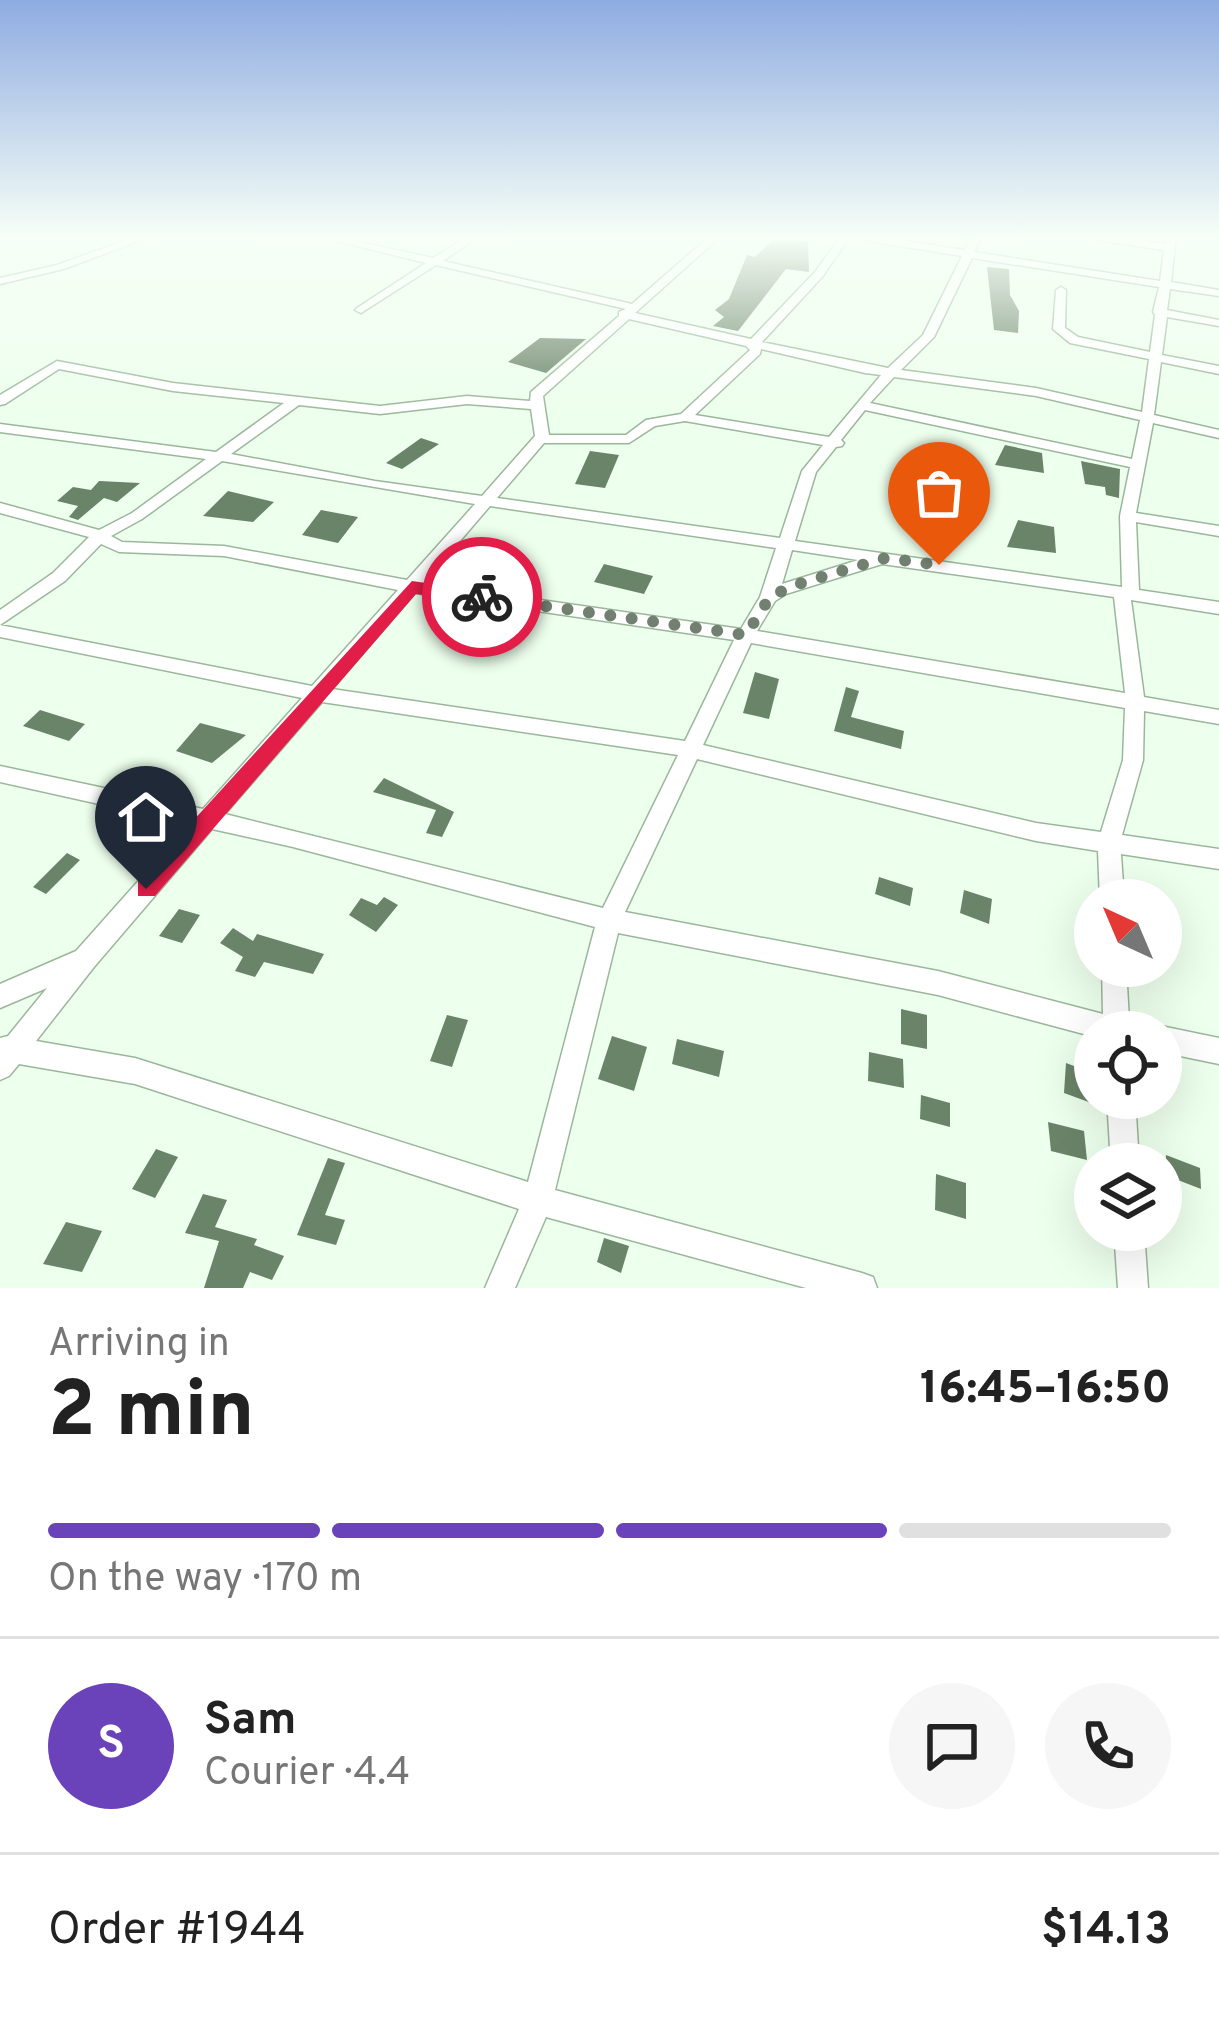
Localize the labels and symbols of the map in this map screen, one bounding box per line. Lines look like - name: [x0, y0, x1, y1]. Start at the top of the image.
- pin: [888, 442, 990, 565]
- courier: [422, 537, 542, 657]
- pin: [95, 766, 197, 889]
- north arrow: [1074, 879, 1182, 987]

